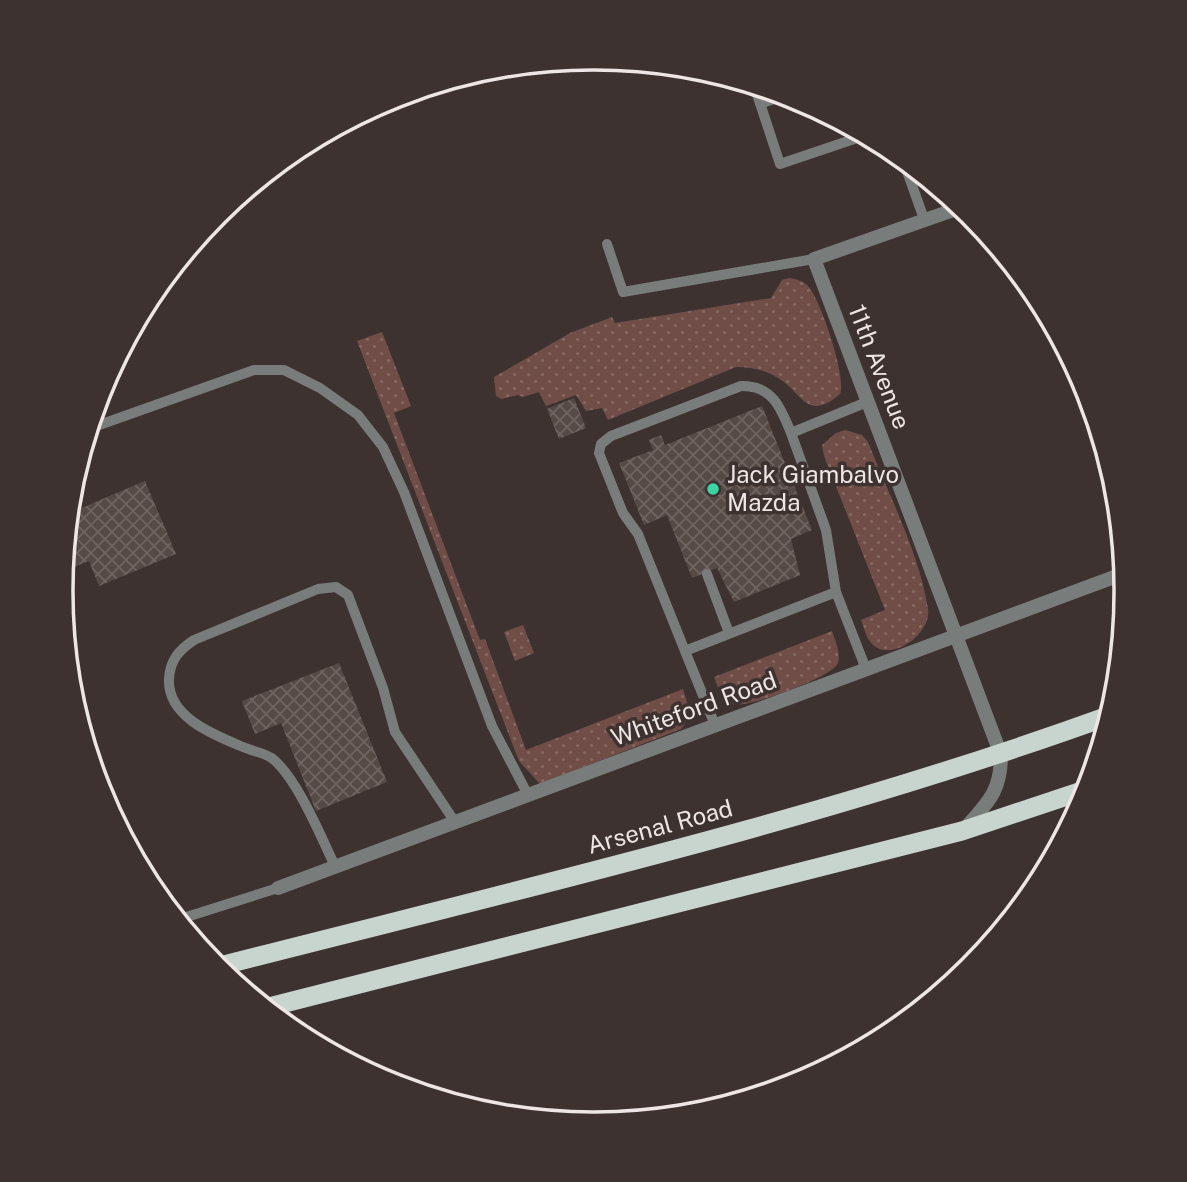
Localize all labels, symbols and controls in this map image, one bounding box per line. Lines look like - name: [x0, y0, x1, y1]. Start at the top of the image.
- street label: 11th Avenue: [843, 300, 916, 433]
- place label: Jack Giambalvo Mazda: [727, 460, 899, 516]
- marker: Jack Giambalvo Mazda: [705, 481, 721, 497]
- street label: Whiteford Road: [607, 665, 780, 751]
- street label: Arsenal Road: [584, 793, 735, 859]

